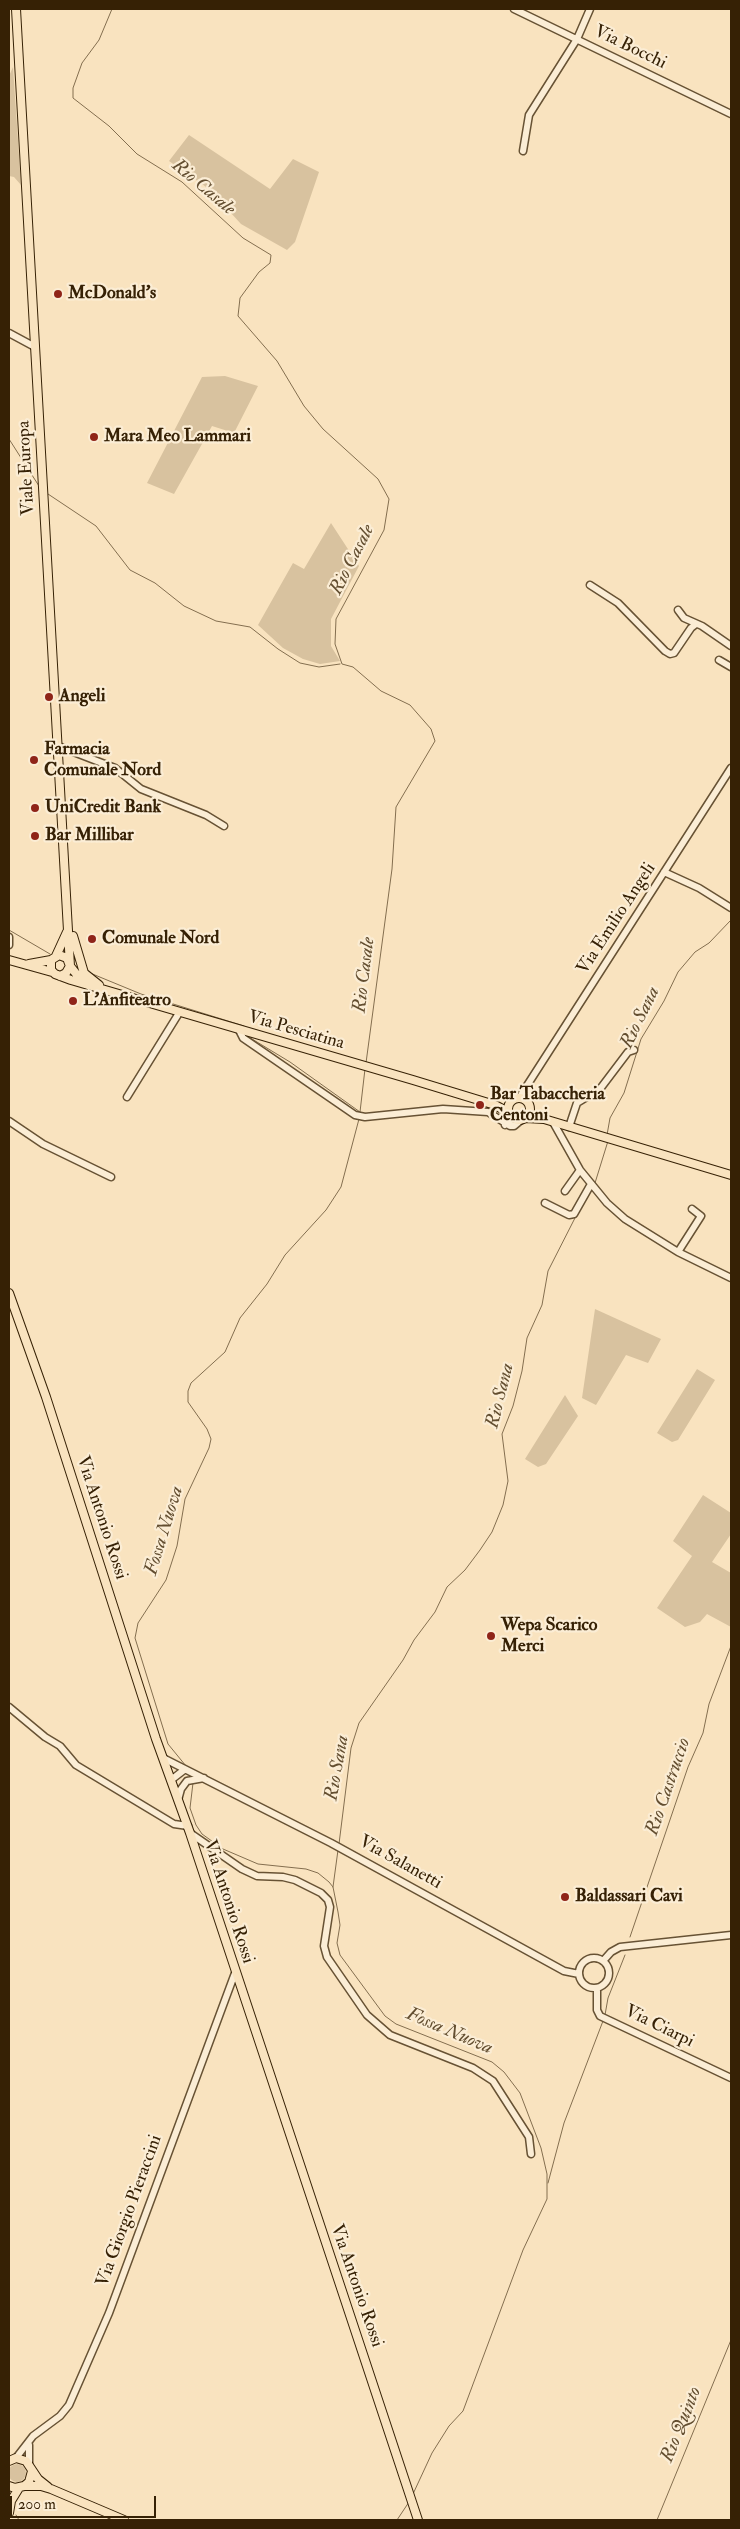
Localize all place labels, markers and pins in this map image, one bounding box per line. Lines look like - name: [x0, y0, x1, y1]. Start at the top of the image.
- place label: McDonald's: [68, 283, 156, 305]
- marker: McDonald's: [52, 288, 64, 300]
- place label: Mara Meo Lammari: [104, 426, 251, 448]
- marker: Mara Meo Lammari: [88, 431, 100, 443]
- place label: Angeli: [59, 686, 106, 708]
- marker: Angeli: [43, 691, 55, 703]
- place label: Farmacia Comunale Nord: [44, 739, 161, 782]
- marker: Farmacia Comunale Nord: [28, 754, 40, 766]
- place label: UniCredit Bank: [45, 797, 161, 819]
- marker: UniCredit Bank: [29, 802, 41, 814]
- place label: Bar Millibar: [45, 825, 134, 847]
- marker: Bar Millibar: [29, 830, 41, 842]
- place label: Comunale Nord: [102, 928, 219, 950]
- marker: Comunale Nord: [86, 933, 98, 945]
- place label: L'Anfiteatro: [83, 990, 171, 1012]
- marker: L'Anfiteatro: [67, 995, 79, 1007]
- place label: Bar Tabaccheria Centoni: [490, 1084, 605, 1126]
- marker: Bar Tabaccheria Centoni: [474, 1099, 486, 1111]
- place label: Wepa Scarico Merci: [501, 1615, 597, 1658]
- marker: Wepa Scarico Merci: [485, 1630, 497, 1642]
- place label: Baldassari Cavi: [575, 1886, 683, 1908]
- marker: Baldassari Cavi: [559, 1891, 571, 1903]

